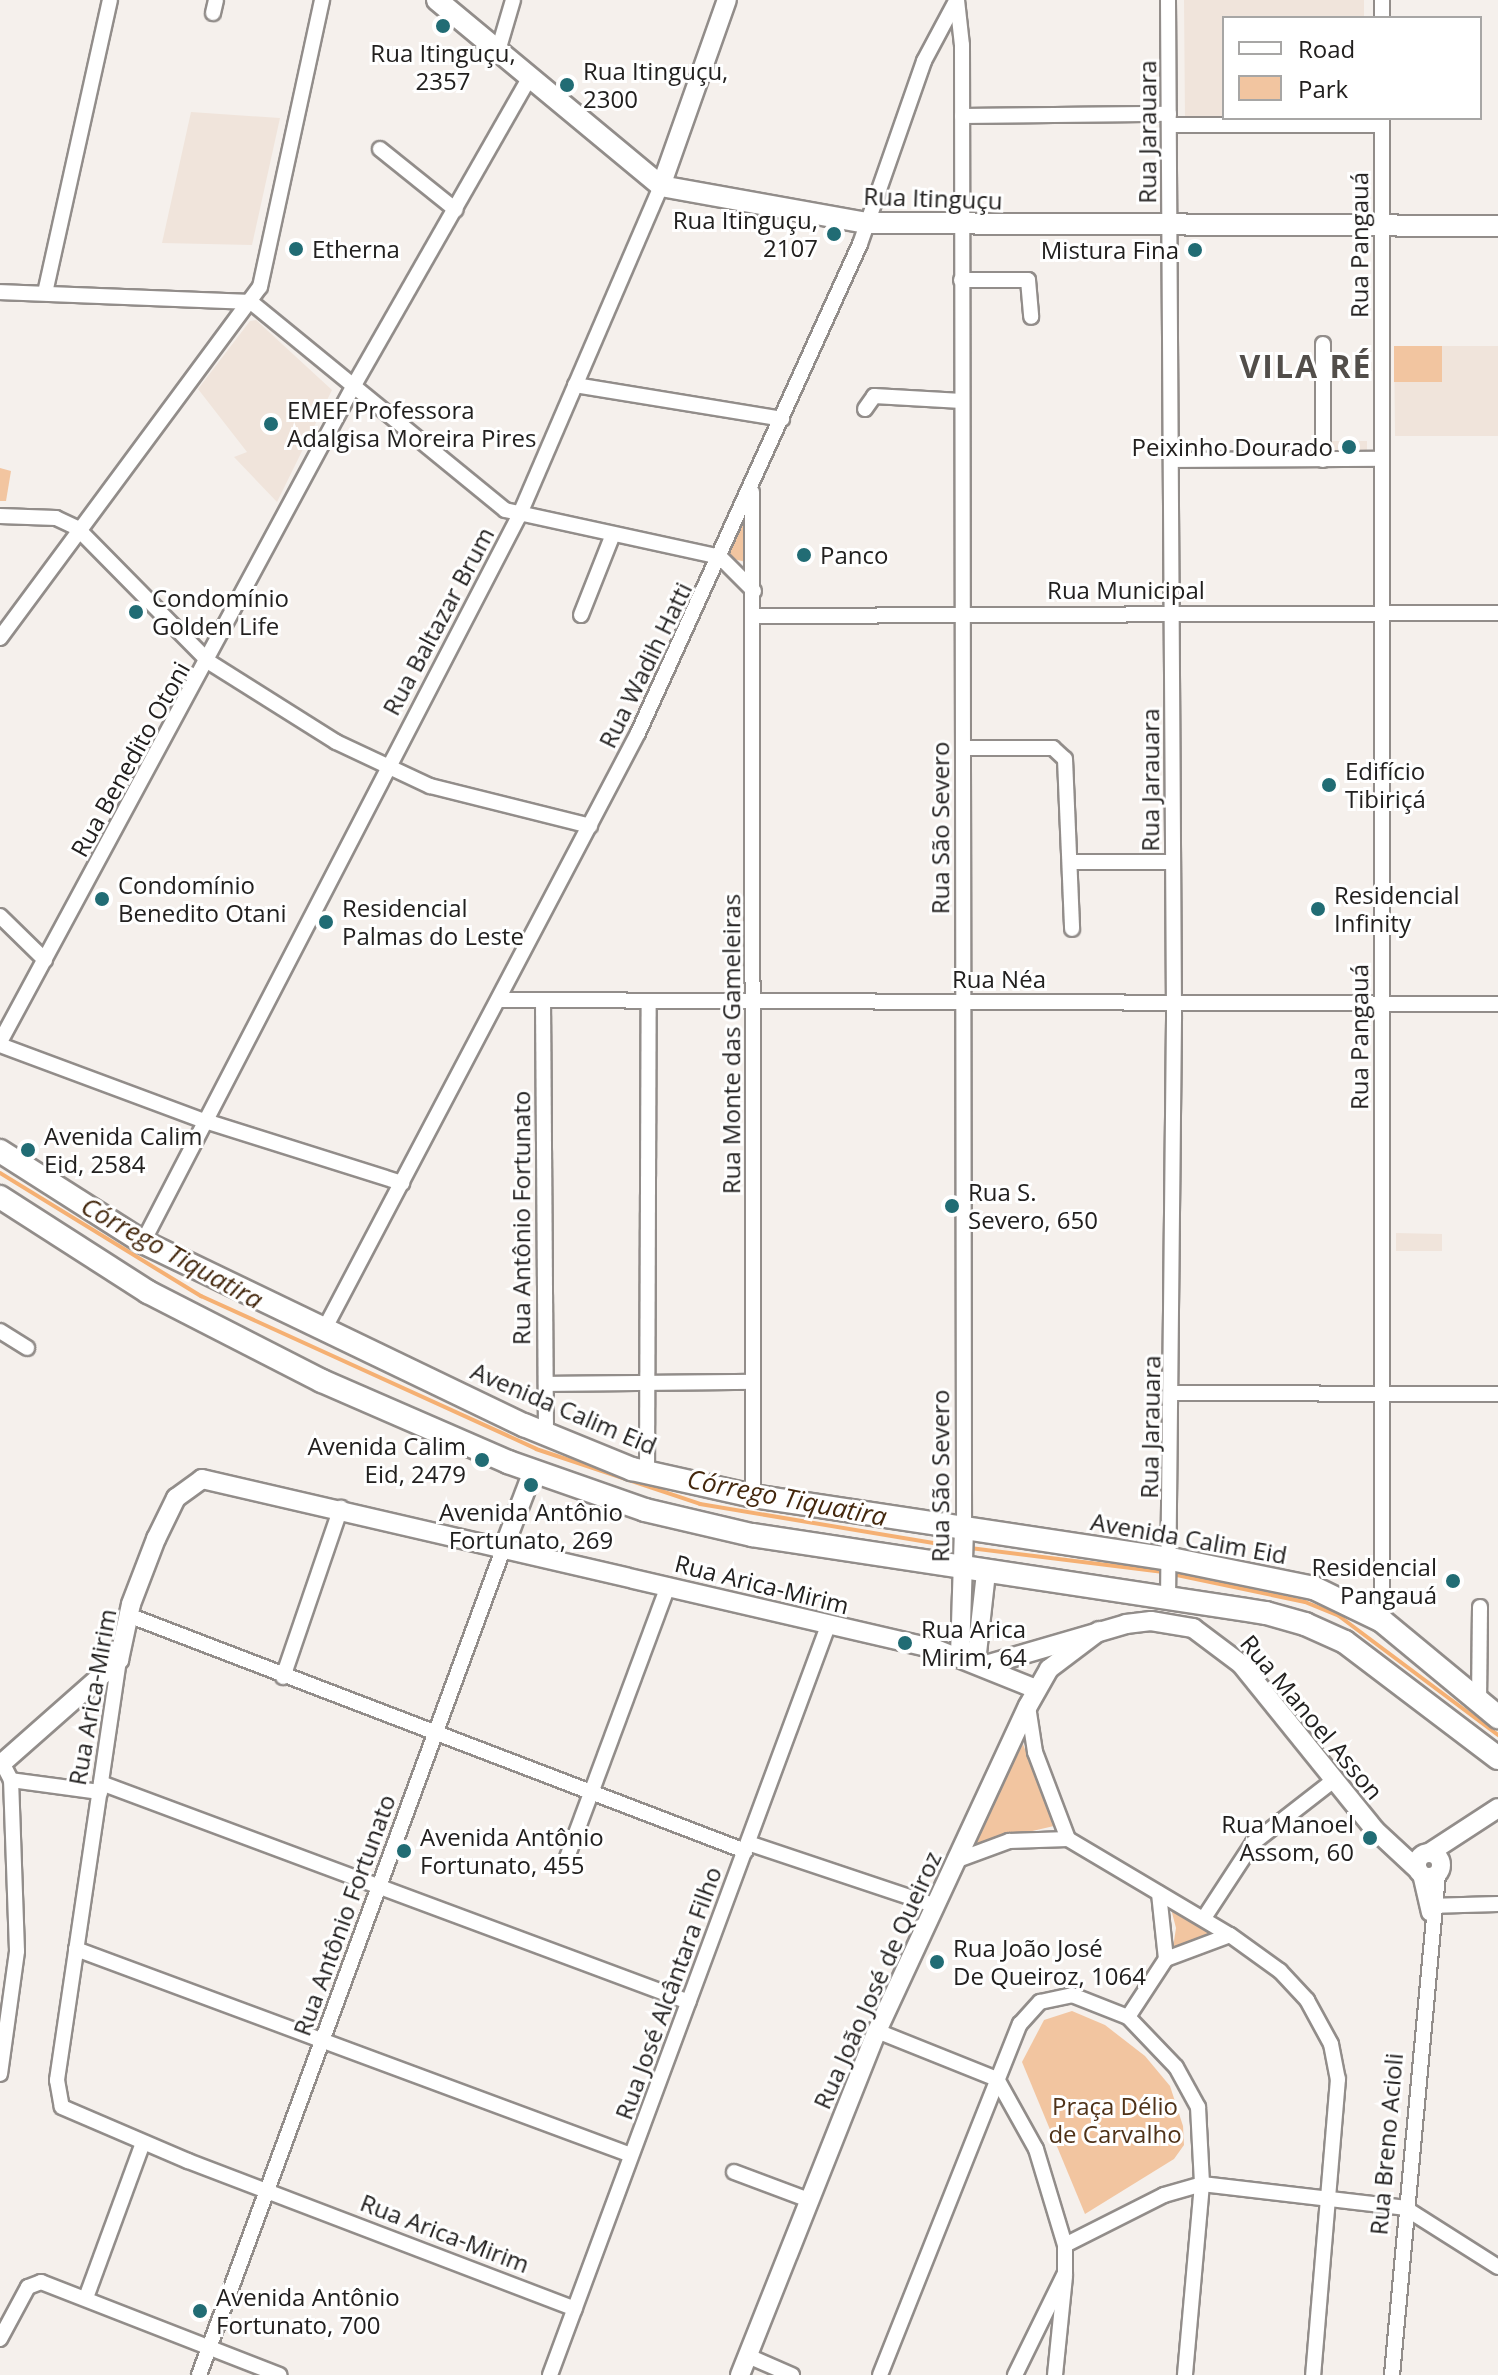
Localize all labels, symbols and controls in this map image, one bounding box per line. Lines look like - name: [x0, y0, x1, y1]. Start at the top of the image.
- legend: [1222, 16, 1482, 120]
- marker: Rua Itinguçu, 2357: [434, 17, 452, 35]
- text: Road: [1298, 32, 1355, 65]
- place label: Rua Itinguçu, 2357: [370, 39, 516, 95]
- place label: Rua Itinguçu, 2300: [583, 57, 728, 113]
- street label: Rua Jarauara: [1133, 60, 1161, 204]
- text: Park: [1298, 72, 1348, 105]
- marker: Rua Itinguçu, 2300: [558, 76, 576, 94]
- street label: Rua Pangauá: [1345, 172, 1373, 318]
- street label: Rua Itinguçu: [863, 181, 1003, 215]
- place label: Rua Itinguçu, 2107: [673, 206, 818, 262]
- marker: Rua Itinguçu, 2107: [825, 225, 843, 243]
- place label: Etherna: [312, 235, 400, 263]
- place label: Mistura Fina: [1041, 236, 1179, 264]
- marker: Etherna: [287, 240, 305, 258]
- marker: Mistura Fina: [1186, 241, 1204, 259]
- district label: VILA RÉ: [1240, 347, 1372, 385]
- place label: EMEF Professora Adalgisa Moreira Pires: [287, 396, 536, 452]
- marker: EMEF Professora Adalgisa Moreira Pires: [262, 415, 280, 433]
- place label: Peixinho Dourado: [1131, 433, 1333, 461]
- marker: Peixinho Dourado: [1340, 438, 1358, 456]
- street label: Rua Baltazar Brum: [376, 522, 500, 720]
- place label: Panco: [820, 541, 888, 569]
- marker: Panco: [795, 546, 813, 564]
- street label: Rua Municipal: [1047, 576, 1205, 604]
- street label: Rua Wadih Hatti: [592, 578, 698, 752]
- place label: Condomínio Golden Life: [152, 584, 289, 640]
- marker: Condomínio Golden Life: [127, 603, 145, 621]
- street label: Rua Benedito Otoni: [64, 656, 196, 862]
- street label: Rua Jarauara: [1136, 708, 1164, 852]
- street label: Rua São Severo: [926, 742, 954, 914]
- place label: Edifício Tibiriçá: [1345, 757, 1426, 813]
- marker: Edifício Tibiriçá: [1320, 776, 1338, 794]
- place label: Condomínio Benedito Otani: [118, 871, 286, 927]
- place label: Residencial Infinity: [1334, 881, 1460, 937]
- marker: Condomínio Benedito Otani: [93, 890, 111, 908]
- place label: Residencial Palmas do Leste: [342, 894, 524, 950]
- street label: Rua Monte das Gameleiras: [717, 894, 745, 1194]
- marker: Residencial Infinity: [1309, 900, 1327, 918]
- marker: Residencial Palmas do Leste: [317, 913, 335, 931]
- street label: Rua Pangauá: [1345, 964, 1373, 1110]
- street label: Rua Néa: [952, 965, 1046, 993]
- street label: Rua Antônio Fortunato: [507, 1091, 535, 1345]
- place label: Avenida Calim Eid, 2584: [44, 1122, 202, 1178]
- marker: Avenida Calim Eid, 2584: [19, 1141, 37, 1159]
- place label: Rua S. Severo, 650: [968, 1178, 1098, 1234]
- water label: Córrego Tiquatira: [76, 1190, 268, 1316]
- marker: Rua S. Severo, 650: [943, 1197, 961, 1215]
- street label: Rua Jarauara: [1134, 1355, 1166, 1499]
- street label: Avenida Calim Eid: [467, 1356, 661, 1460]
- street label: Rua São Severo: [926, 1390, 954, 1562]
- place label: Avenida Calim Eid, 2479: [308, 1432, 466, 1488]
- marker: Avenida Calim Eid, 2479: [473, 1451, 491, 1469]
- water label: Córrego Tiquatira: [685, 1463, 889, 1533]
- marker: Avenida Antônio Fortunato, 269: [522, 1476, 540, 1494]
- place label: Avenida Antônio Fortunato, 269: [439, 1498, 623, 1554]
- street label: Avenida Calim Eid: [1089, 1507, 1289, 1569]
- street label: Rua Arica-Mirim: [672, 1548, 852, 1620]
- place label: Residencial Pangauá: [1311, 1553, 1437, 1609]
- marker: Residencial Pangauá: [1444, 1572, 1462, 1590]
- street label: Rua Arica-Mirim: [62, 1607, 122, 1787]
- place label: Rua Arica Mirim, 64: [921, 1615, 1027, 1671]
- street label: Rua Manoel Asson: [1235, 1629, 1389, 1805]
- marker: Rua Arica Mirim, 64: [896, 1634, 914, 1652]
- street label: Rua Antônio Fortunato: [287, 1791, 401, 2039]
- place label: Rua Manoel Assom, 60: [1221, 1810, 1354, 1866]
- place label: Avenida Antônio Fortunato, 455: [420, 1823, 604, 1879]
- marker: Rua Manoel Assom, 60: [1361, 1829, 1379, 1847]
- marker: Avenida Antônio Fortunato, 455: [395, 1842, 413, 1860]
- street label: Rua João José de Queiroz: [807, 1847, 947, 2113]
- street label: Rua José Alcântara Filho: [609, 1863, 727, 2123]
- place label: Rua João José De Queiroz, 1064: [953, 1934, 1146, 1990]
- marker: Rua João José De Queiroz, 1064: [928, 1953, 946, 1971]
- street label: Rua Breno Acioli: [1364, 2052, 1408, 2236]
- park label: Praça Délio de Carvalho: [1048, 2092, 1182, 2148]
- street label: Rua Arica-Mirim: [357, 2188, 533, 2278]
- place label: Avenida Antônio Fortunato, 700: [216, 2283, 400, 2339]
- marker: Avenida Antônio Fortunato, 700: [191, 2302, 209, 2320]

